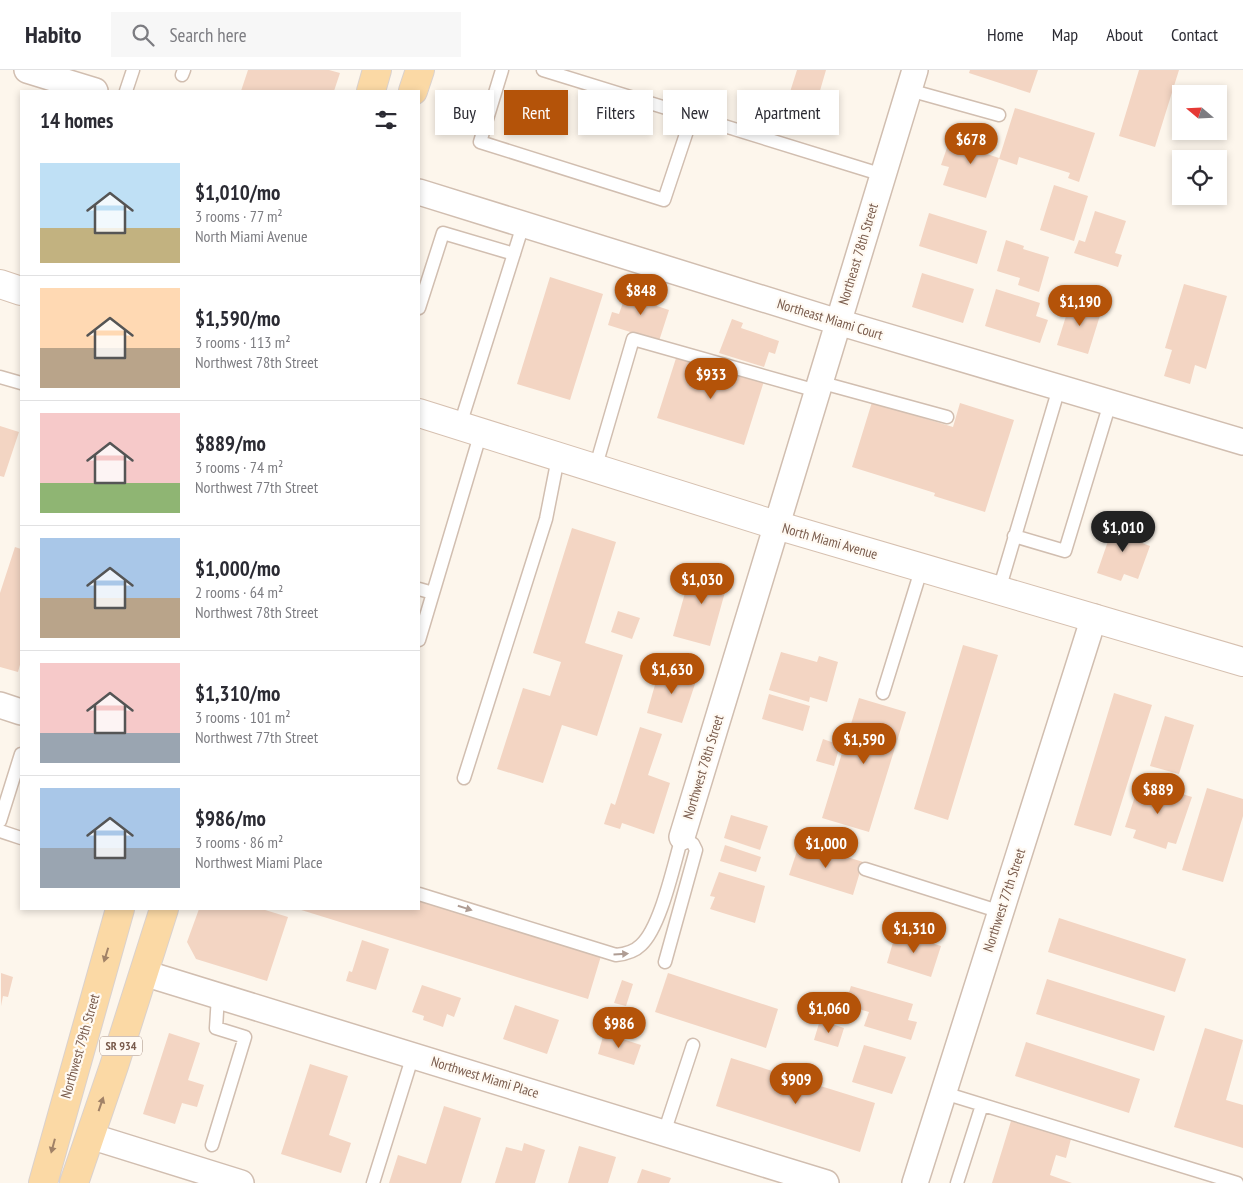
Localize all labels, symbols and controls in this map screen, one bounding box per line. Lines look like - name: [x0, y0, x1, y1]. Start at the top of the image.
- search box: [111, 12, 461, 57]
- text: Habito: [25, 19, 81, 50]
- icon: search: [129, 21, 157, 49]
- text: Search here: [169, 23, 247, 47]
- text: Home: [987, 23, 1024, 46]
- text: Map: [1052, 23, 1078, 46]
- text: About: [1106, 23, 1143, 46]
- text: Contact: [1171, 23, 1218, 46]
- north arrow: [1172, 85, 1228, 140]
- map controls: [1172, 85, 1227, 205]
- chip: Buy: [435, 90, 494, 135]
- chip: Rent: [504, 90, 568, 135]
- chip: Filters: [578, 90, 653, 135]
- chip: New: [663, 90, 727, 135]
- chip: Apartment: [737, 90, 839, 135]
- icon: filters: [372, 106, 400, 134]
- text: 14 homes: [40, 107, 113, 134]
- pin: $678: [941, 122, 1001, 165]
- text: $678: [956, 129, 986, 149]
- button: locate: [1172, 150, 1227, 205]
- text: $1,010/mo: [195, 179, 280, 206]
- icon: home: [80, 183, 140, 243]
- street label: Northeast 78th Street: [834, 201, 882, 307]
- text: 3 rooms · 77 m²: [195, 206, 283, 226]
- text: North Miami Avenue: [195, 226, 308, 246]
- pin: $848: [611, 274, 671, 316]
- text: $848: [626, 280, 656, 300]
- pin: $1,190: [1039, 284, 1121, 327]
- text: $1,190: [1059, 291, 1101, 311]
- street label: Northeast Miami Court: [775, 294, 885, 344]
- text: $1,590/mo: [195, 305, 280, 332]
- icon: home: [80, 308, 140, 368]
- text: 3 rooms · 113 m²: [195, 332, 291, 352]
- text: Northwest 78th Street: [195, 352, 318, 372]
- pin: $933: [681, 358, 741, 400]
- text: $933: [696, 364, 726, 384]
- text: $889/mo: [195, 430, 266, 457]
- icon: home: [80, 433, 140, 493]
- text: 3 rooms · 74 m²: [195, 457, 283, 477]
- text: Northwest 77th Street: [195, 477, 318, 497]
- pin: $1,010: [1082, 510, 1164, 553]
- text: $1,010: [1102, 517, 1144, 537]
- street label: North Miami Avenue: [780, 519, 880, 563]
- text: $1,000/mo: [195, 555, 280, 582]
- icon: home: [80, 558, 140, 618]
- pin: $1,030: [661, 562, 743, 605]
- text: $1,030: [681, 569, 723, 589]
- text: 2 rooms · 64 m²: [195, 582, 283, 602]
- text: Northwest 78th Street: [195, 602, 318, 622]
- pin: $1,630: [631, 652, 713, 695]
- text: $1,630: [651, 659, 693, 679]
- text: $1,310/mo: [195, 680, 280, 707]
- icon: home: [80, 683, 140, 743]
- text: 3 rooms · 101 m²: [195, 707, 291, 727]
- street label: Northwest 78th Street: [679, 713, 727, 821]
- pin: $1,590: [823, 722, 905, 765]
- text: Northwest 77th Street: [195, 727, 318, 747]
- text: $1,590: [843, 729, 885, 749]
- pin: $889: [1128, 772, 1188, 815]
- text: $889: [1143, 779, 1173, 799]
- text: $986/mo: [195, 805, 266, 832]
- icon: home: [80, 808, 140, 868]
- pin: $1,000: [785, 826, 867, 869]
- text: 3 rooms · 86 m²: [195, 832, 283, 852]
- text: $1,000: [805, 833, 847, 853]
- street label: Northwest 77th Street: [979, 846, 1029, 954]
- text: Northwest Miami Place: [195, 852, 323, 872]
- one-way arrow: [458, 905, 473, 913]
- pin: $1,310: [873, 912, 955, 954]
- text: $1,310: [893, 918, 935, 938]
- one-way arrow: [101, 948, 109, 963]
- one-way arrow: [613, 949, 629, 957]
- street label: Northwest 79th Street: [56, 992, 104, 1100]
- pin: $1,060: [788, 992, 870, 1034]
- text: $1,060: [808, 998, 850, 1018]
- pin: $986: [589, 1006, 649, 1049]
- text: $986: [604, 1013, 634, 1033]
- road number: SR 934: [100, 1036, 142, 1056]
- street label: Northwest Miami Place: [429, 1052, 541, 1102]
- pin: $909: [766, 1062, 826, 1105]
- text: $909: [781, 1069, 811, 1089]
- one-way arrow: [98, 1096, 105, 1111]
- one-way arrow: [48, 1138, 56, 1153]

